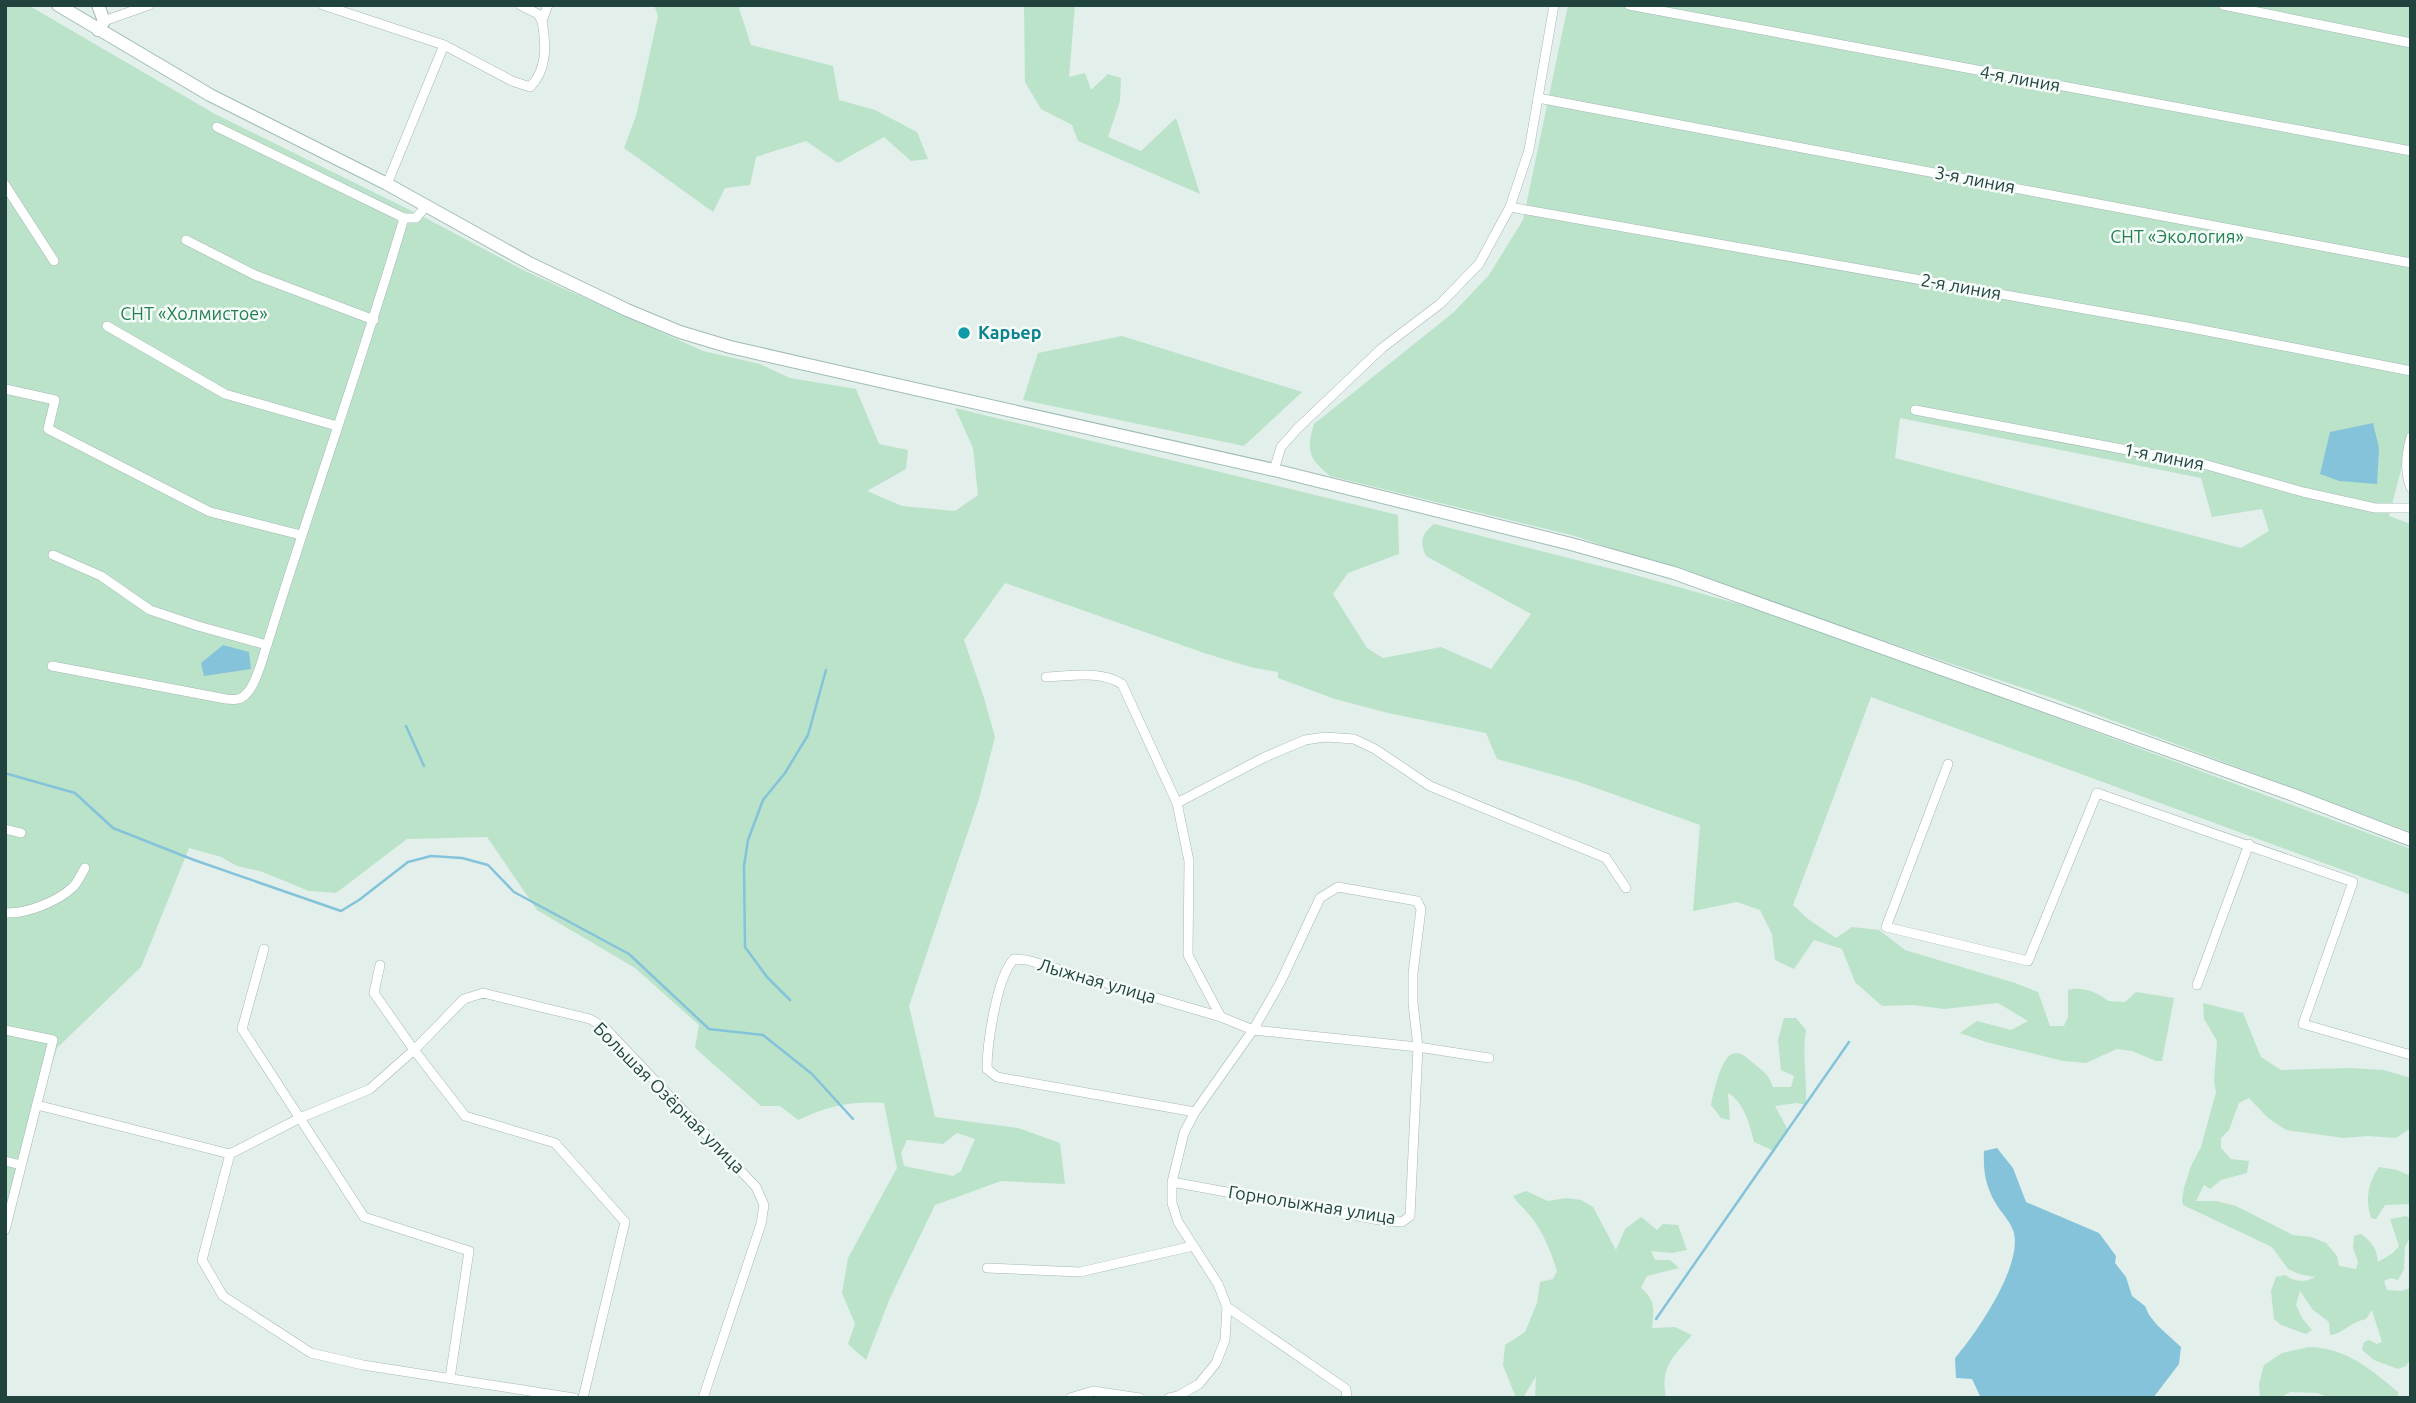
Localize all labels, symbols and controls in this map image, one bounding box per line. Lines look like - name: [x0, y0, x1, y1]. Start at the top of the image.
- street label: 4-я линия: [1978, 61, 2062, 95]
- street label: 3-я линия: [1933, 161, 2017, 197]
- park label: СНТ «Экология»: [2110, 226, 2244, 246]
- street label: 2-я линия: [1919, 269, 2003, 303]
- park label: СНТ «Холмистое»: [120, 303, 268, 323]
- place label: Карьер: [978, 322, 1042, 342]
- marker: Карьер: [956, 325, 972, 341]
- street label: 1-я линия: [2122, 438, 2206, 474]
- street label: Лыжная улица: [1036, 954, 1159, 1006]
- street label: Большая Озёрная улица: [590, 1018, 749, 1177]
- street label: Горнолыжная улица: [1227, 1181, 1397, 1227]

